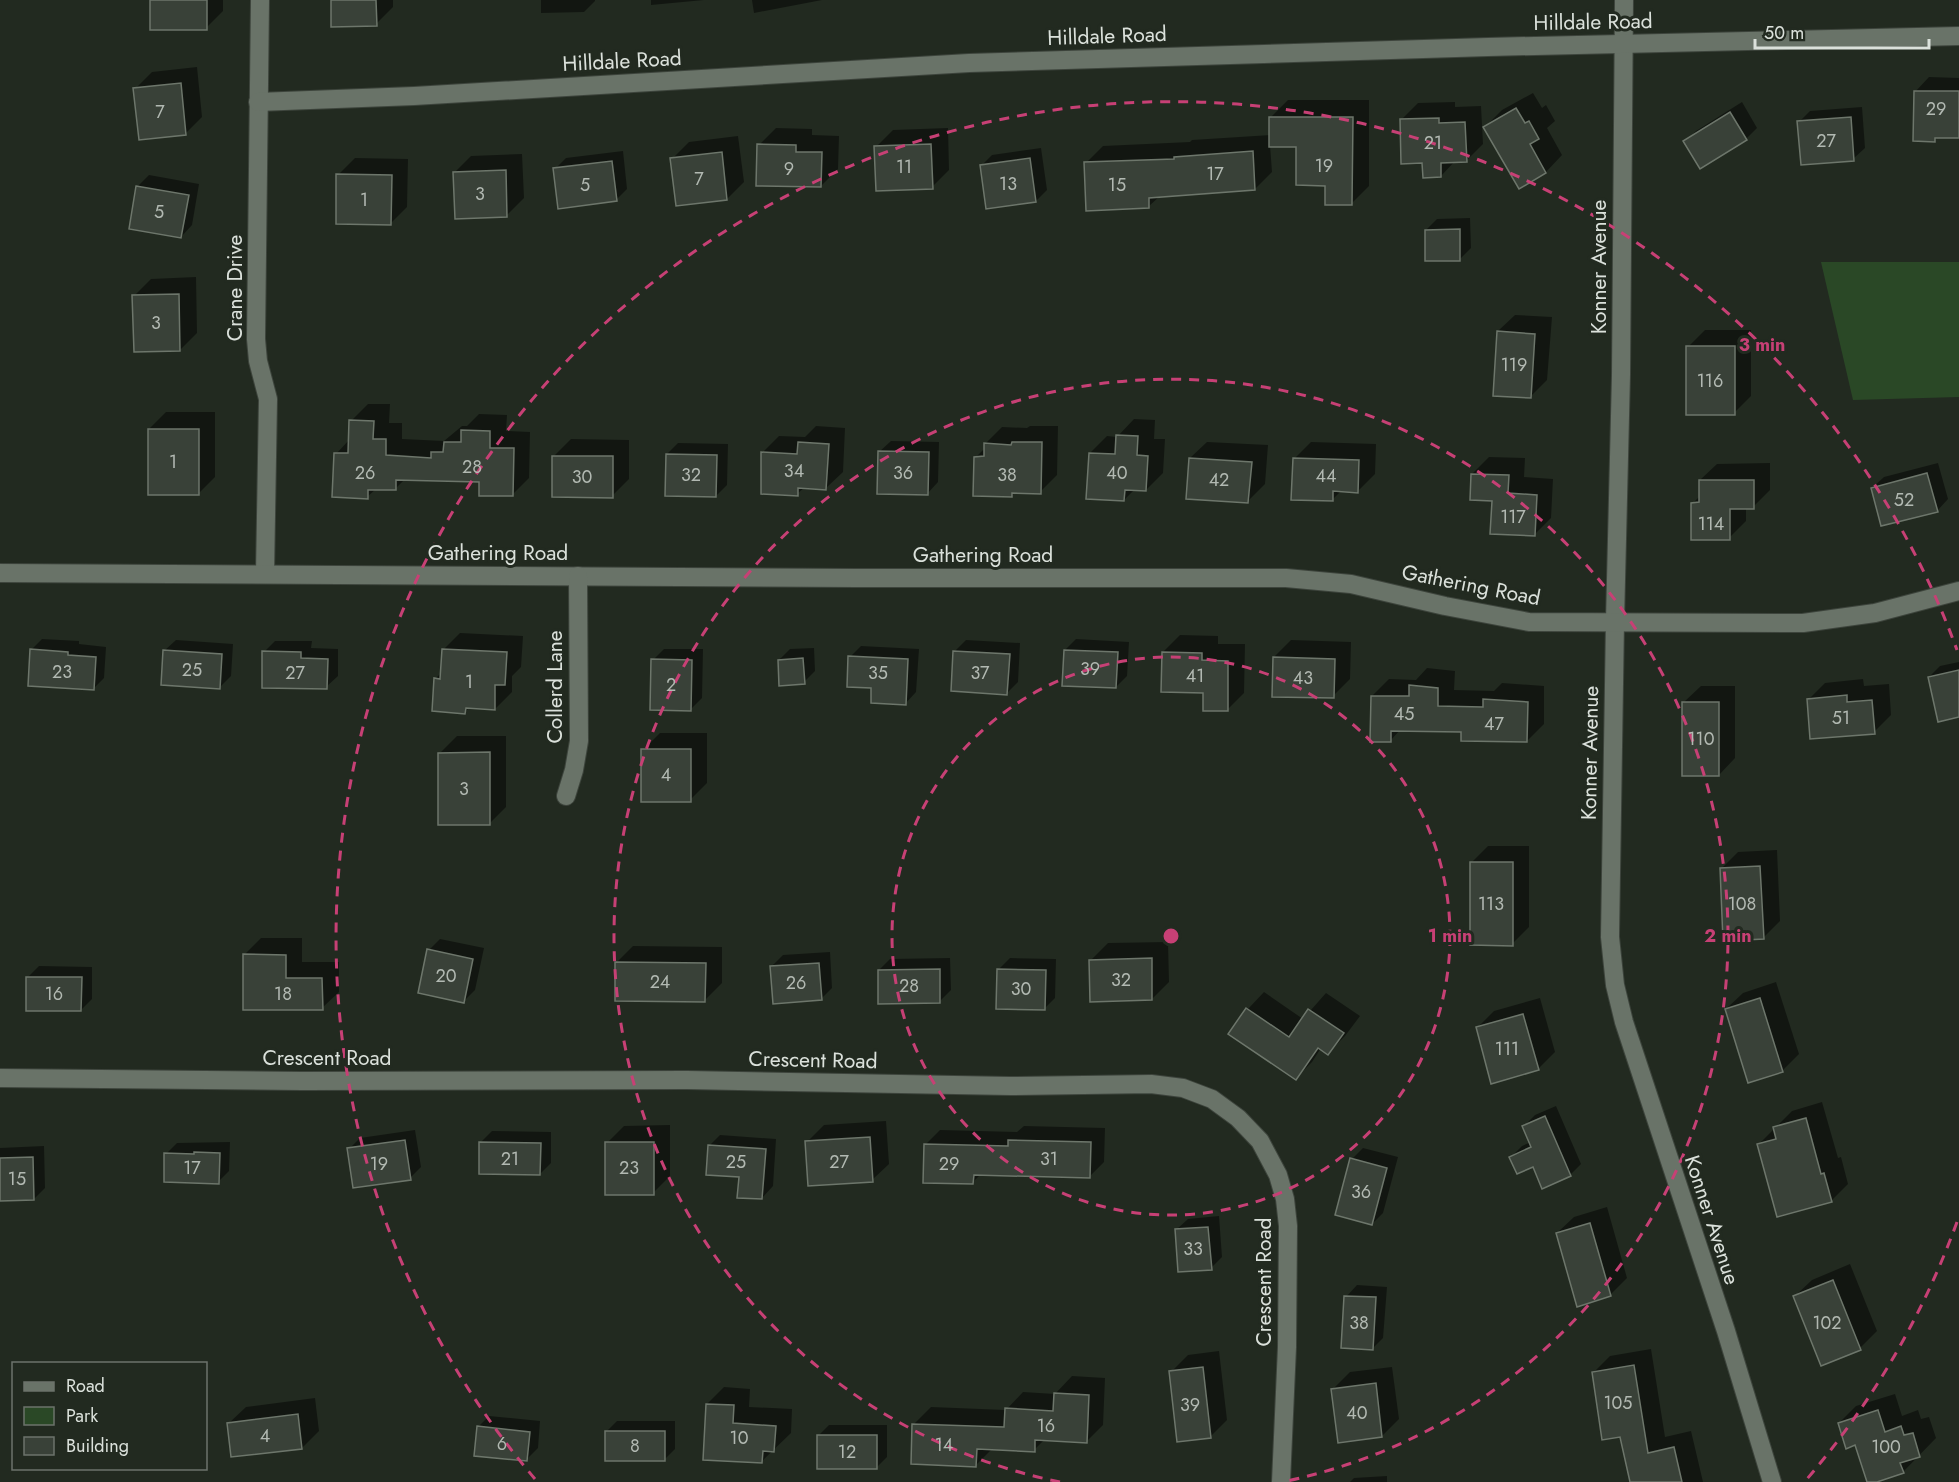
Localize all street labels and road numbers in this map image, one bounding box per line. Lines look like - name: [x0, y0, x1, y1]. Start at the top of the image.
- street label: Hilldale Road: [1533, 6, 1653, 38]
- street label: Hilldale Road: [1047, 19, 1167, 53]
- street label: Hilldale Road: [562, 43, 682, 79]
- street label: Konner Avenue: [1584, 200, 1614, 334]
- street label: Crane Drive: [220, 235, 250, 341]
- street label: Gathering Road: [428, 538, 568, 568]
- street label: Gathering Road: [913, 540, 1053, 570]
- street label: Gathering Road: [1399, 557, 1543, 613]
- street label: Collerd Lane: [540, 630, 570, 744]
- street label: Konner Avenue: [1574, 685, 1606, 820]
- street label: Crescent Road: [262, 1043, 392, 1073]
- street label: Crescent Road: [748, 1044, 878, 1076]
- street label: Konner Avenue: [1677, 1151, 1747, 1289]
- street label: Crescent Road: [1249, 1217, 1279, 1347]

